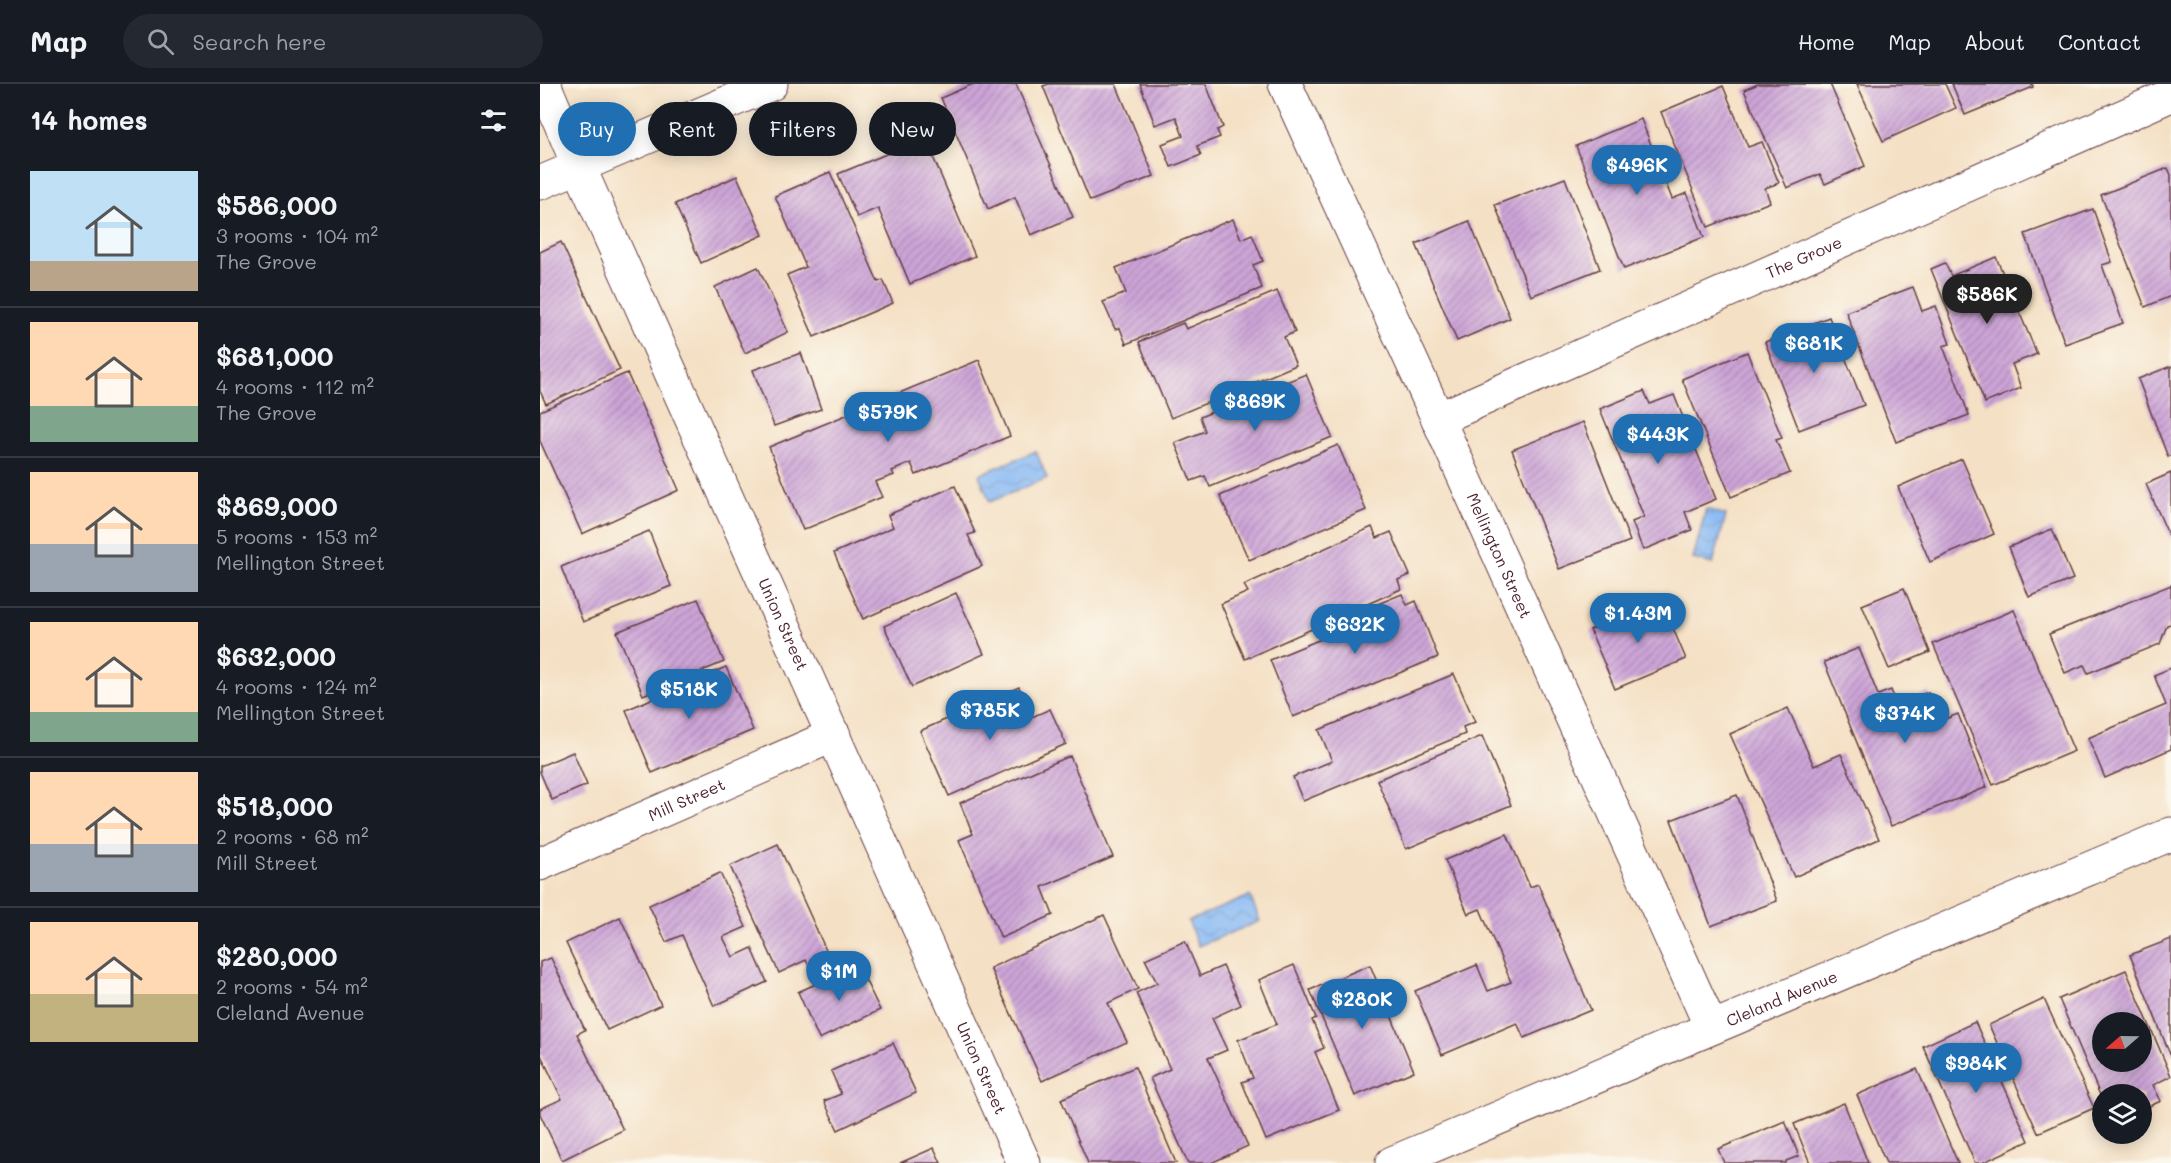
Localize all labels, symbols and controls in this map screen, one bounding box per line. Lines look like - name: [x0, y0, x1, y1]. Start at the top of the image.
- search box: [123, 14, 543, 68]
- text: Map: [30, 23, 87, 59]
- icon: search: [144, 25, 177, 58]
- text: Search here: [192, 27, 326, 56]
- text: Home: [1798, 28, 1855, 55]
- text: Map: [1888, 28, 1931, 55]
- text: About: [1964, 28, 2025, 55]
- text: Contact: [2058, 28, 2141, 55]
- chip: Buy: [558, 102, 636, 156]
- chip: Rent: [648, 102, 737, 156]
- chip: Filters: [749, 102, 857, 156]
- chip: New: [869, 102, 956, 156]
- text: 14 homes: [30, 103, 148, 137]
- icon: filters: [477, 104, 510, 137]
- pin: $496K: [1595, 145, 1679, 196]
- text: $496K: [1606, 151, 1668, 177]
- text: $586,000: [216, 188, 337, 222]
- icon: home: [78, 195, 150, 267]
- text: 3 rooms · 104 m²: [216, 222, 378, 248]
- street label: The Grove: [1762, 231, 1845, 283]
- text: The Grove: [216, 248, 317, 274]
- pin: $586K: [1945, 274, 2029, 325]
- text: $586K: [1956, 280, 2018, 306]
- pin: $681K: [1772, 323, 1856, 374]
- text: $681K: [1785, 329, 1843, 355]
- text: $681,000: [216, 339, 334, 373]
- icon: home: [78, 346, 150, 418]
- text: 4 rooms · 112 m²: [216, 373, 374, 399]
- pin: $869K: [1213, 381, 1297, 432]
- text: $869K: [1224, 387, 1286, 413]
- pin: $579K: [846, 392, 930, 443]
- text: $579K: [858, 398, 918, 424]
- text: The Grove: [216, 399, 317, 425]
- pin: $443K: [1616, 414, 1700, 465]
- text: $443K: [1627, 420, 1689, 446]
- text: $869,000: [216, 489, 338, 523]
- street label: Mellington Street: [1462, 489, 1537, 621]
- icon: home: [78, 496, 150, 568]
- text: 5 rooms · 153 m²: [216, 523, 377, 549]
- text: Mellington Street: [216, 549, 385, 575]
- street label: Union Street: [754, 575, 814, 674]
- pin: $1.43M: [1589, 593, 1687, 644]
- text: $1.43M: [1604, 599, 1672, 625]
- pin: $632K: [1313, 604, 1397, 655]
- text: $632K: [1325, 610, 1385, 636]
- text: $632,000: [216, 639, 336, 673]
- icon: home: [78, 646, 150, 718]
- pin: $518K: [647, 669, 731, 720]
- text: 4 rooms · 124 m²: [216, 673, 377, 699]
- text: $518K: [660, 675, 718, 701]
- pin: $785K: [948, 690, 1032, 741]
- pin: $374K: [1863, 693, 1947, 744]
- text: $785K: [960, 696, 1020, 722]
- text: Mellington Street: [216, 699, 385, 725]
- text: $374K: [1874, 699, 1936, 725]
- street label: Mill Street: [645, 773, 728, 825]
- text: $518,000: [216, 789, 333, 823]
- icon: home: [78, 796, 150, 868]
- text: 2 rooms · 68 m²: [216, 823, 369, 849]
- text: Mill Street: [216, 849, 318, 875]
- text: $280,000: [216, 939, 338, 973]
- icon: home: [78, 946, 150, 1018]
- pin: $1M: [810, 951, 868, 1002]
- text: $1M: [820, 957, 858, 983]
- street label: Cleland Avenue: [1723, 965, 1840, 1031]
- text: 2 rooms · 54 m²: [216, 973, 368, 999]
- pin: $280K: [1320, 979, 1404, 1030]
- text: $280K: [1331, 985, 1393, 1011]
- text: Cleland Avenue: [216, 999, 365, 1025]
- north arrow: [2092, 1012, 2152, 1072]
- map controls: [2092, 1012, 2152, 1144]
- street label: Union Street: [952, 1018, 1012, 1117]
- pin: $984K: [1934, 1043, 2018, 1094]
- text: $984K: [1945, 1049, 2007, 1075]
- button: layers: [2092, 1084, 2152, 1144]

